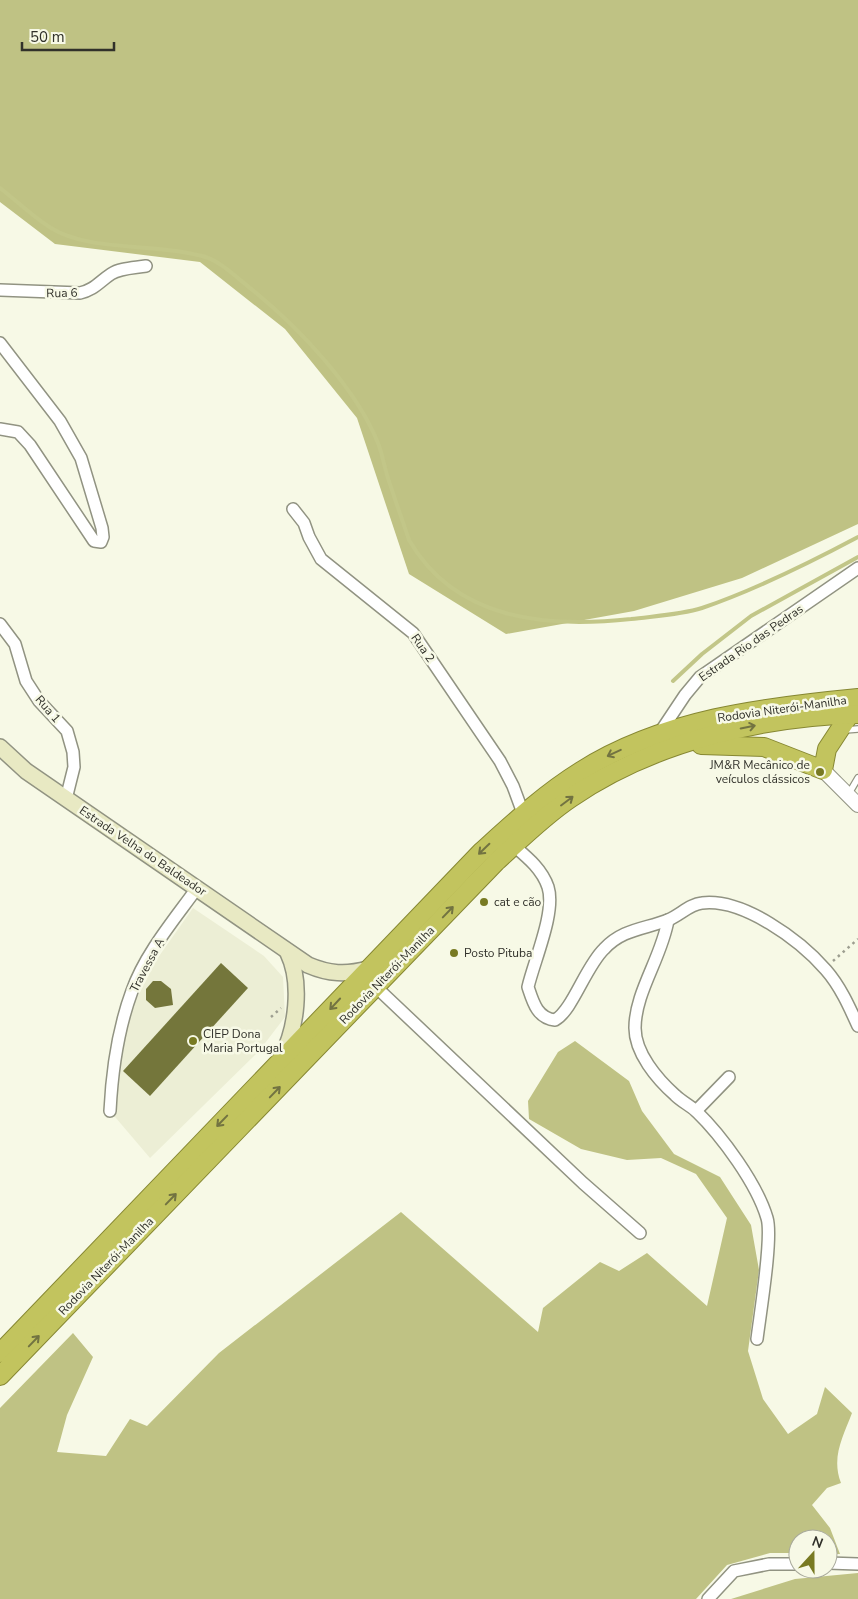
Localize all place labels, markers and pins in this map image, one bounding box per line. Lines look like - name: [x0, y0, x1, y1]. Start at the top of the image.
- place label: JM&R Mecânico de veículos clássicos: [709, 757, 810, 787]
- marker: JM&R Mecânico de veículos clássicos: [814, 766, 826, 778]
- place label: cat e cão: [494, 894, 541, 910]
- marker: cat e cão: [478, 896, 490, 908]
- place label: Posto Pituba: [464, 945, 532, 961]
- marker: Posto Pituba: [448, 947, 460, 959]
- place label: CIEP Dona Maria Portugal: [203, 1026, 283, 1056]
- marker: CIEP Dona Maria Portugal: [187, 1035, 199, 1047]

